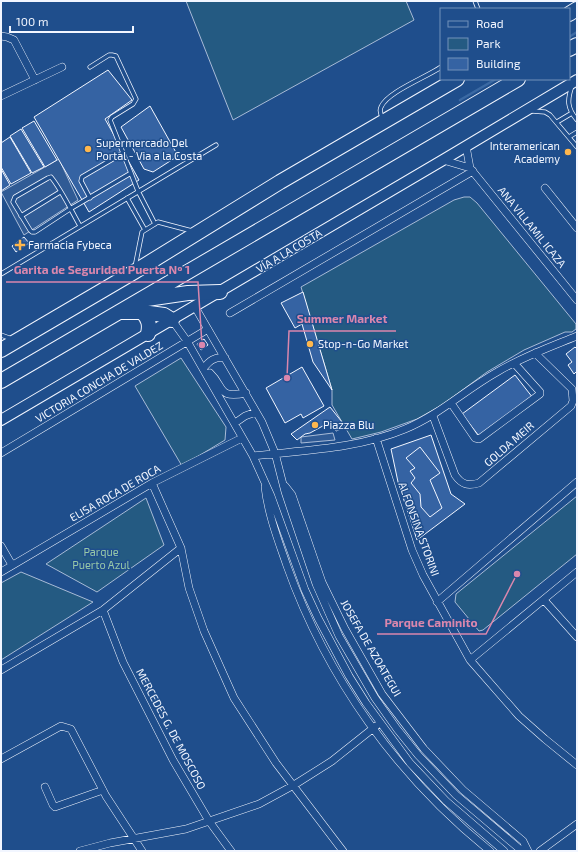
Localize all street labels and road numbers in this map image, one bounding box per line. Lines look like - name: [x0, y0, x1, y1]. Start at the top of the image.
- street label: ANA VILLAMIL ICAZA: [496, 184, 569, 270]
- street label: VÍA A LA COSTA: [254, 226, 324, 275]
- street label: VICTORIA CONCHA DE VALDEZ: [33, 338, 165, 425]
- street label: GOLDA MEIR: [481, 418, 536, 469]
- street label: ELISA ROCA DE ROCA: [67, 461, 163, 524]
- street label: ALFONSINA STORINI: [396, 480, 443, 578]
- street label: JOSEFA DE AZOATEGUI: [338, 597, 404, 698]
- street label: MERCEDES G. DE MOSCOSO: [134, 666, 209, 791]

